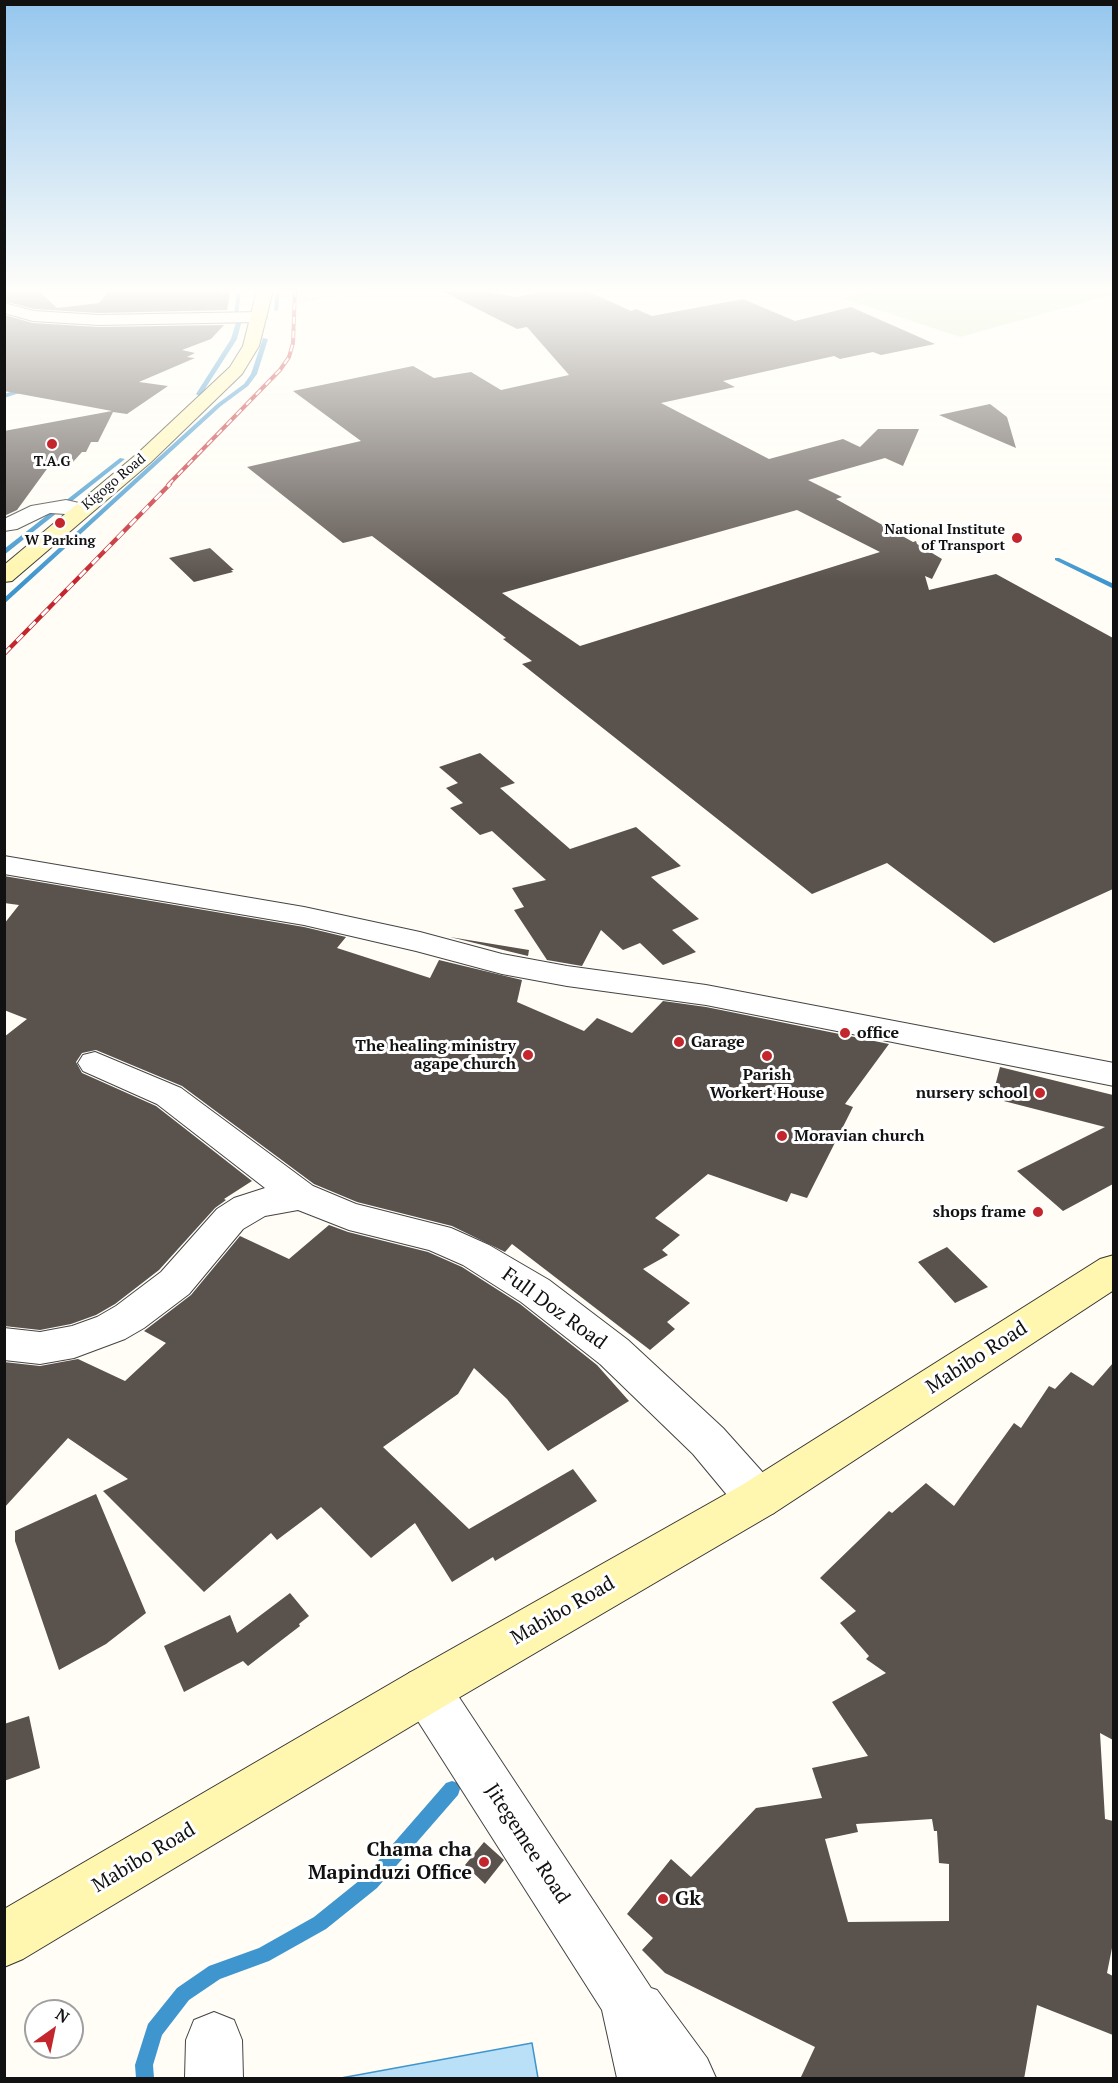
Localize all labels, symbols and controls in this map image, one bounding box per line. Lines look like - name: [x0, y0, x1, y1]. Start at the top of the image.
- marker: T.A.G: [45, 437, 59, 451]
- street label: Kigogo Road: [79, 450, 149, 514]
- place label: T.A.G: [34, 454, 70, 470]
- marker: W Parking: [53, 516, 67, 530]
- place label: National Institute of Transport: [885, 522, 1005, 554]
- marker: National Institute of Transport: [1010, 531, 1024, 545]
- place label: W Parking: [25, 533, 95, 549]
- place label: office: [857, 1023, 899, 1043]
- marker: office: [838, 1026, 852, 1040]
- place label: Garage: [691, 1032, 745, 1052]
- marker: Garage: [672, 1035, 686, 1049]
- place label: The healing ministry agape church: [355, 1036, 516, 1074]
- marker: The healing ministry agape church: [521, 1048, 535, 1062]
- marker: Parish Workert House: [760, 1049, 774, 1063]
- place label: Parish Workert House: [710, 1065, 824, 1103]
- place label: nursery school: [916, 1083, 1028, 1103]
- marker: nursery school: [1033, 1086, 1047, 1100]
- place label: Moravian church: [794, 1126, 924, 1146]
- marker: Moravian church: [775, 1129, 789, 1143]
- place label: shops frame: [933, 1202, 1026, 1222]
- marker: shops frame: [1031, 1205, 1045, 1219]
- street label: Full Doz Road: [497, 1263, 611, 1355]
- street label: Mabibo Road: [922, 1316, 1032, 1400]
- street label: Mabibo Road: [507, 1572, 619, 1650]
- street label: Jitegemee Road: [479, 1780, 575, 1908]
- street label: Mabibo Road: [88, 1818, 200, 1898]
- place label: Chama cha Mapinduzi Office: [308, 1838, 472, 1885]
- marker: Chama cha Mapinduzi Office: [477, 1855, 491, 1869]
- place label: Gk: [675, 1887, 701, 1911]
- marker: Gk: [656, 1892, 670, 1906]
- north arrow: [24, 1999, 84, 2059]
- text: N: [52, 2003, 74, 2028]

